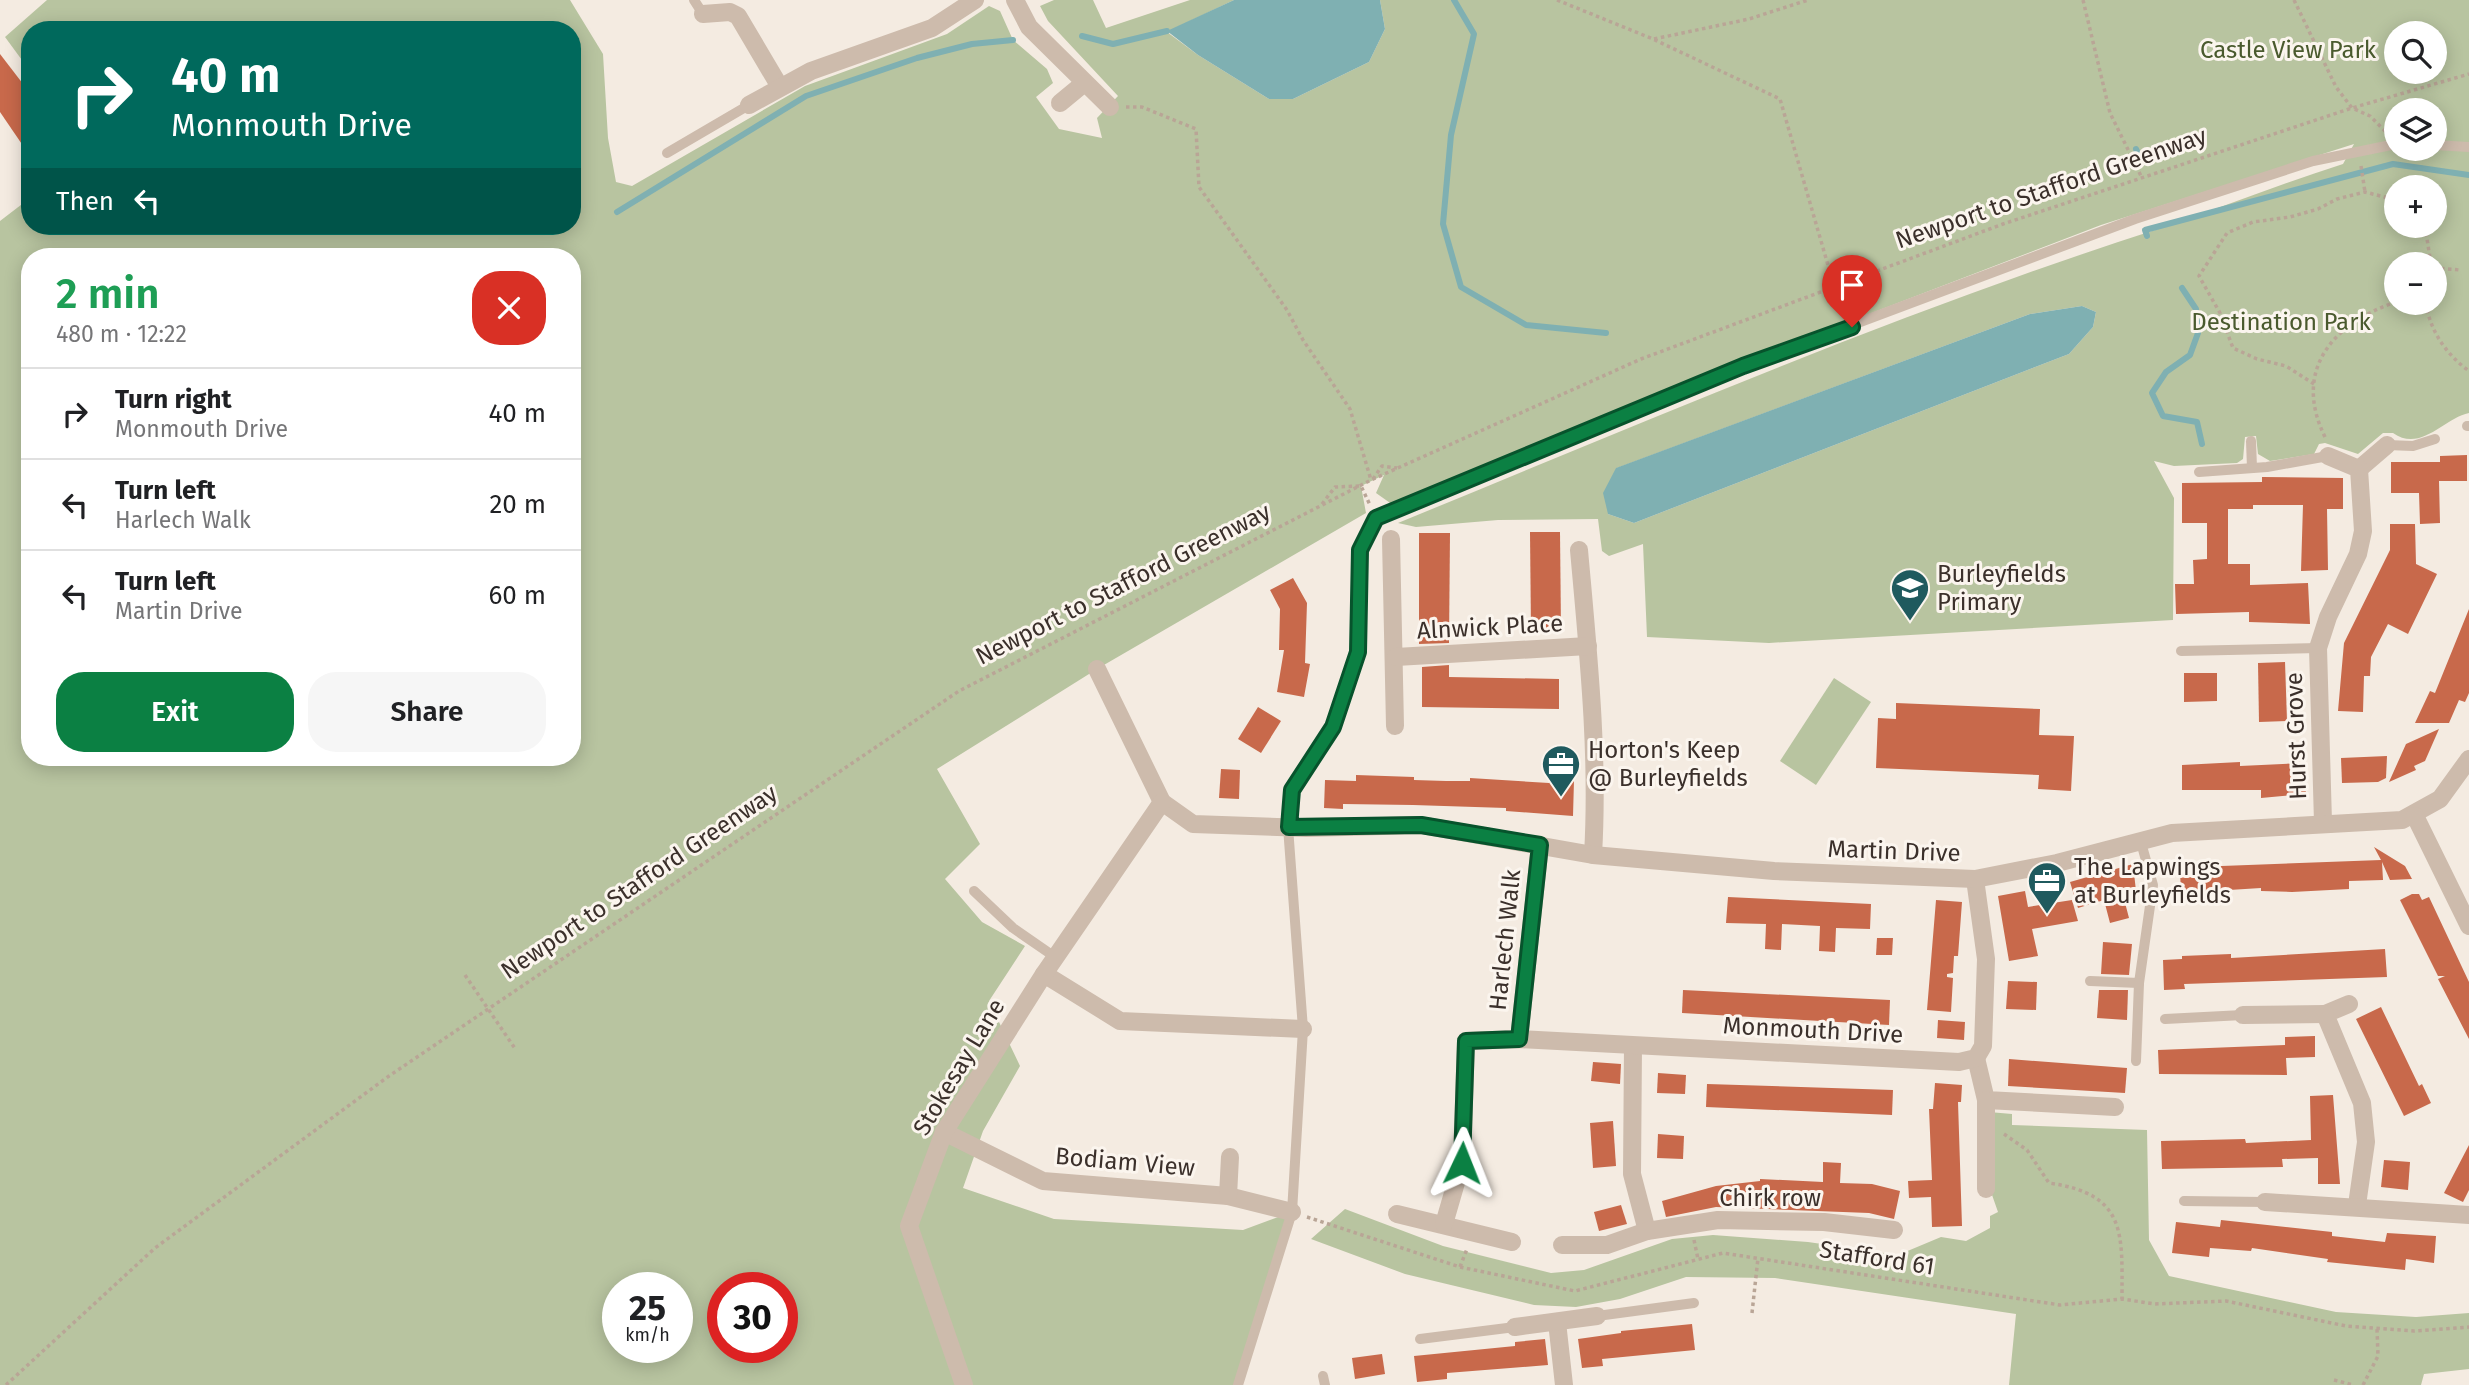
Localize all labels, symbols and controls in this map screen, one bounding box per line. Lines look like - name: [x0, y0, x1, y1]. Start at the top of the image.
- map controls: [2384, 21, 2447, 315]
- button: search: [2384, 21, 2447, 84]
- park label: Castle View Park: [2200, 36, 2377, 64]
- text: 40 m: [171, 46, 280, 105]
- icon: right: [56, 49, 147, 140]
- button: layers: [2384, 98, 2447, 161]
- text: Monmouth Drive: [171, 106, 412, 144]
- street label: Newport to Stafford Greenway: [1892, 121, 2210, 254]
- button: +: [2384, 175, 2447, 238]
- icon: left: [128, 182, 166, 220]
- text: Then: [56, 186, 114, 217]
- button: −: [2384, 252, 2447, 315]
- pin: [1822, 255, 1882, 327]
- icon: arrive: [1833, 266, 1871, 304]
- text: 2 min: [56, 269, 160, 319]
- button: close: [472, 271, 546, 345]
- park label: Destination Park: [2191, 308, 2371, 336]
- text: 480 m · 12:22: [56, 320, 187, 348]
- text: Turn right: [115, 384, 232, 415]
- icon: right: [56, 395, 94, 433]
- text: 40 m: [488, 398, 546, 429]
- text: Monmouth Drive: [115, 415, 288, 443]
- text: Turn left: [115, 475, 216, 506]
- icon: left: [56, 486, 94, 524]
- text: 20 m: [489, 489, 546, 520]
- street label: Newport to Stafford Greenway: [971, 497, 1275, 671]
- text: Harlech Walk: [115, 506, 251, 534]
- place label: Burleyfields Primary: [1937, 560, 2066, 616]
- text: Turn left: [115, 566, 216, 597]
- school or university icon: Burleyfields Primary: [1889, 567, 1931, 622]
- icon: left: [56, 577, 94, 615]
- text: 60 m: [488, 580, 546, 611]
- text: Martin Drive: [115, 597, 243, 625]
- street label: Alnwick Place: [1416, 609, 1564, 645]
- button: Exit: [56, 672, 294, 752]
- button: Share: [308, 672, 546, 752]
- street label: Hurst Grove: [2280, 672, 2312, 800]
- place label: Horton's Keep @ Burleyfields: [1588, 736, 1748, 792]
- office icon: Horton's Keep @ Burleyfields: [1540, 743, 1582, 798]
- street label: Newport to Stafford Greenway: [496, 779, 783, 985]
- street label: Martin Drive: [1827, 835, 1961, 867]
- place label: The Lapwings at Burleyfields: [2074, 853, 2231, 909]
- office icon: The Lapwings at Burleyfields: [2026, 860, 2068, 915]
- street label: Harlech Walk: [1484, 867, 1526, 1012]
- street label: Stokesay Lane: [907, 994, 1011, 1140]
- street label: Monmouth Drive: [1722, 1011, 1904, 1049]
- position arrow: [1425, 1126, 1499, 1200]
- street label: Bodiam View: [1054, 1142, 1196, 1182]
- street label: Chirk row: [1719, 1184, 1821, 1212]
- street label: Stafford 61: [1818, 1235, 1936, 1281]
- speed limit sign: 30: [707, 1272, 798, 1363]
- text: 25: [629, 1287, 666, 1329]
- text: km/h: [625, 1324, 670, 1346]

